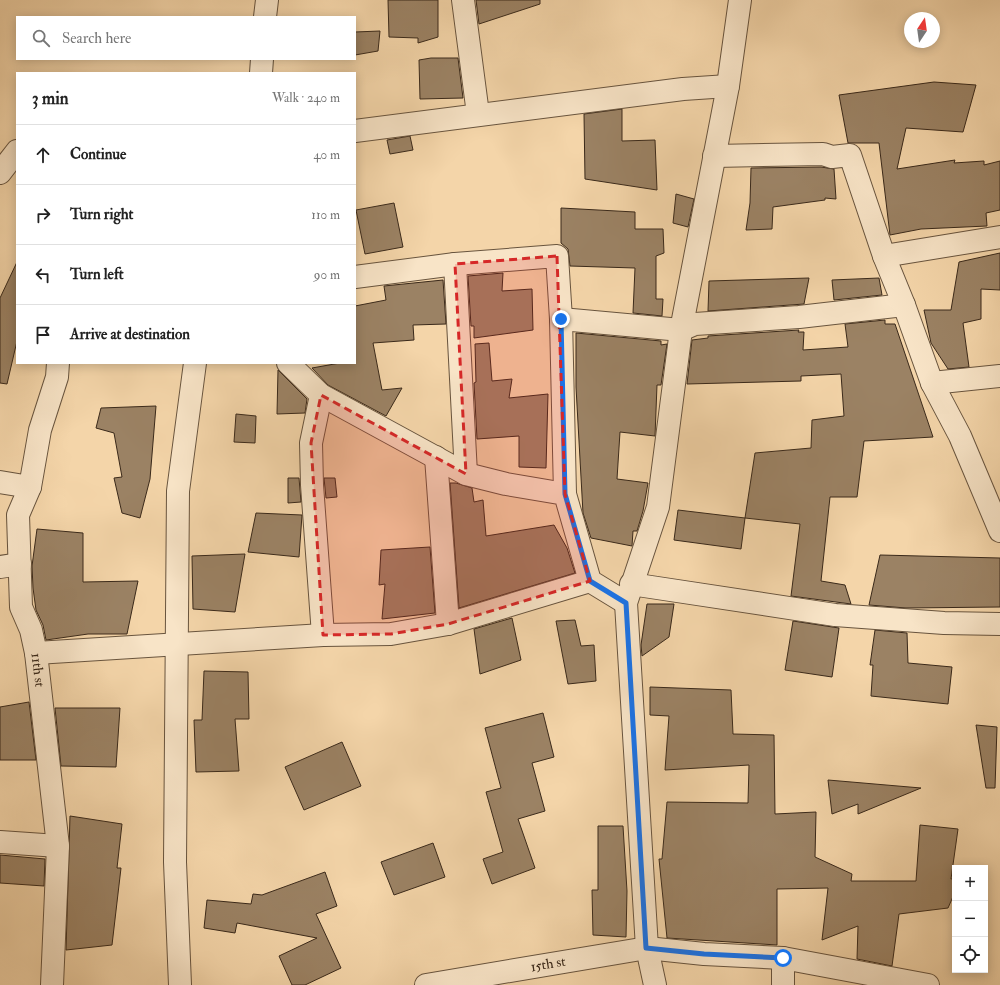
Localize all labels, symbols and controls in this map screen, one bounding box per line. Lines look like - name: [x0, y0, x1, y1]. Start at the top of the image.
- north arrow: [904, 12, 940, 48]
- search box: [16, 16, 356, 60]
- icon: search: [30, 27, 52, 49]
- text: Search here: [62, 29, 131, 48]
- text: 3 min: [32, 88, 69, 109]
- text: Walk · 240 m: [272, 90, 340, 106]
- icon: ahead: [32, 144, 54, 166]
- text: Continue: [70, 145, 126, 164]
- text: 40 m: [314, 147, 340, 163]
- icon: right: [32, 204, 54, 226]
- text: Turn right: [70, 205, 133, 224]
- text: 110 m: [311, 207, 340, 223]
- icon: left: [32, 264, 54, 286]
- text: Turn left: [70, 265, 124, 284]
- text: 90 m: [314, 267, 340, 283]
- route end: [552, 310, 570, 328]
- icon: arrive: [32, 324, 54, 346]
- text: Arrive at destination: [70, 325, 190, 344]
- street label: 11th st: [27, 652, 49, 688]
- map controls: [952, 865, 988, 973]
- button: +: [952, 865, 988, 901]
- button: −: [952, 901, 988, 937]
- button: locate: [952, 937, 988, 973]
- route start: [774, 949, 792, 967]
- street label: 15th st: [529, 952, 567, 975]

